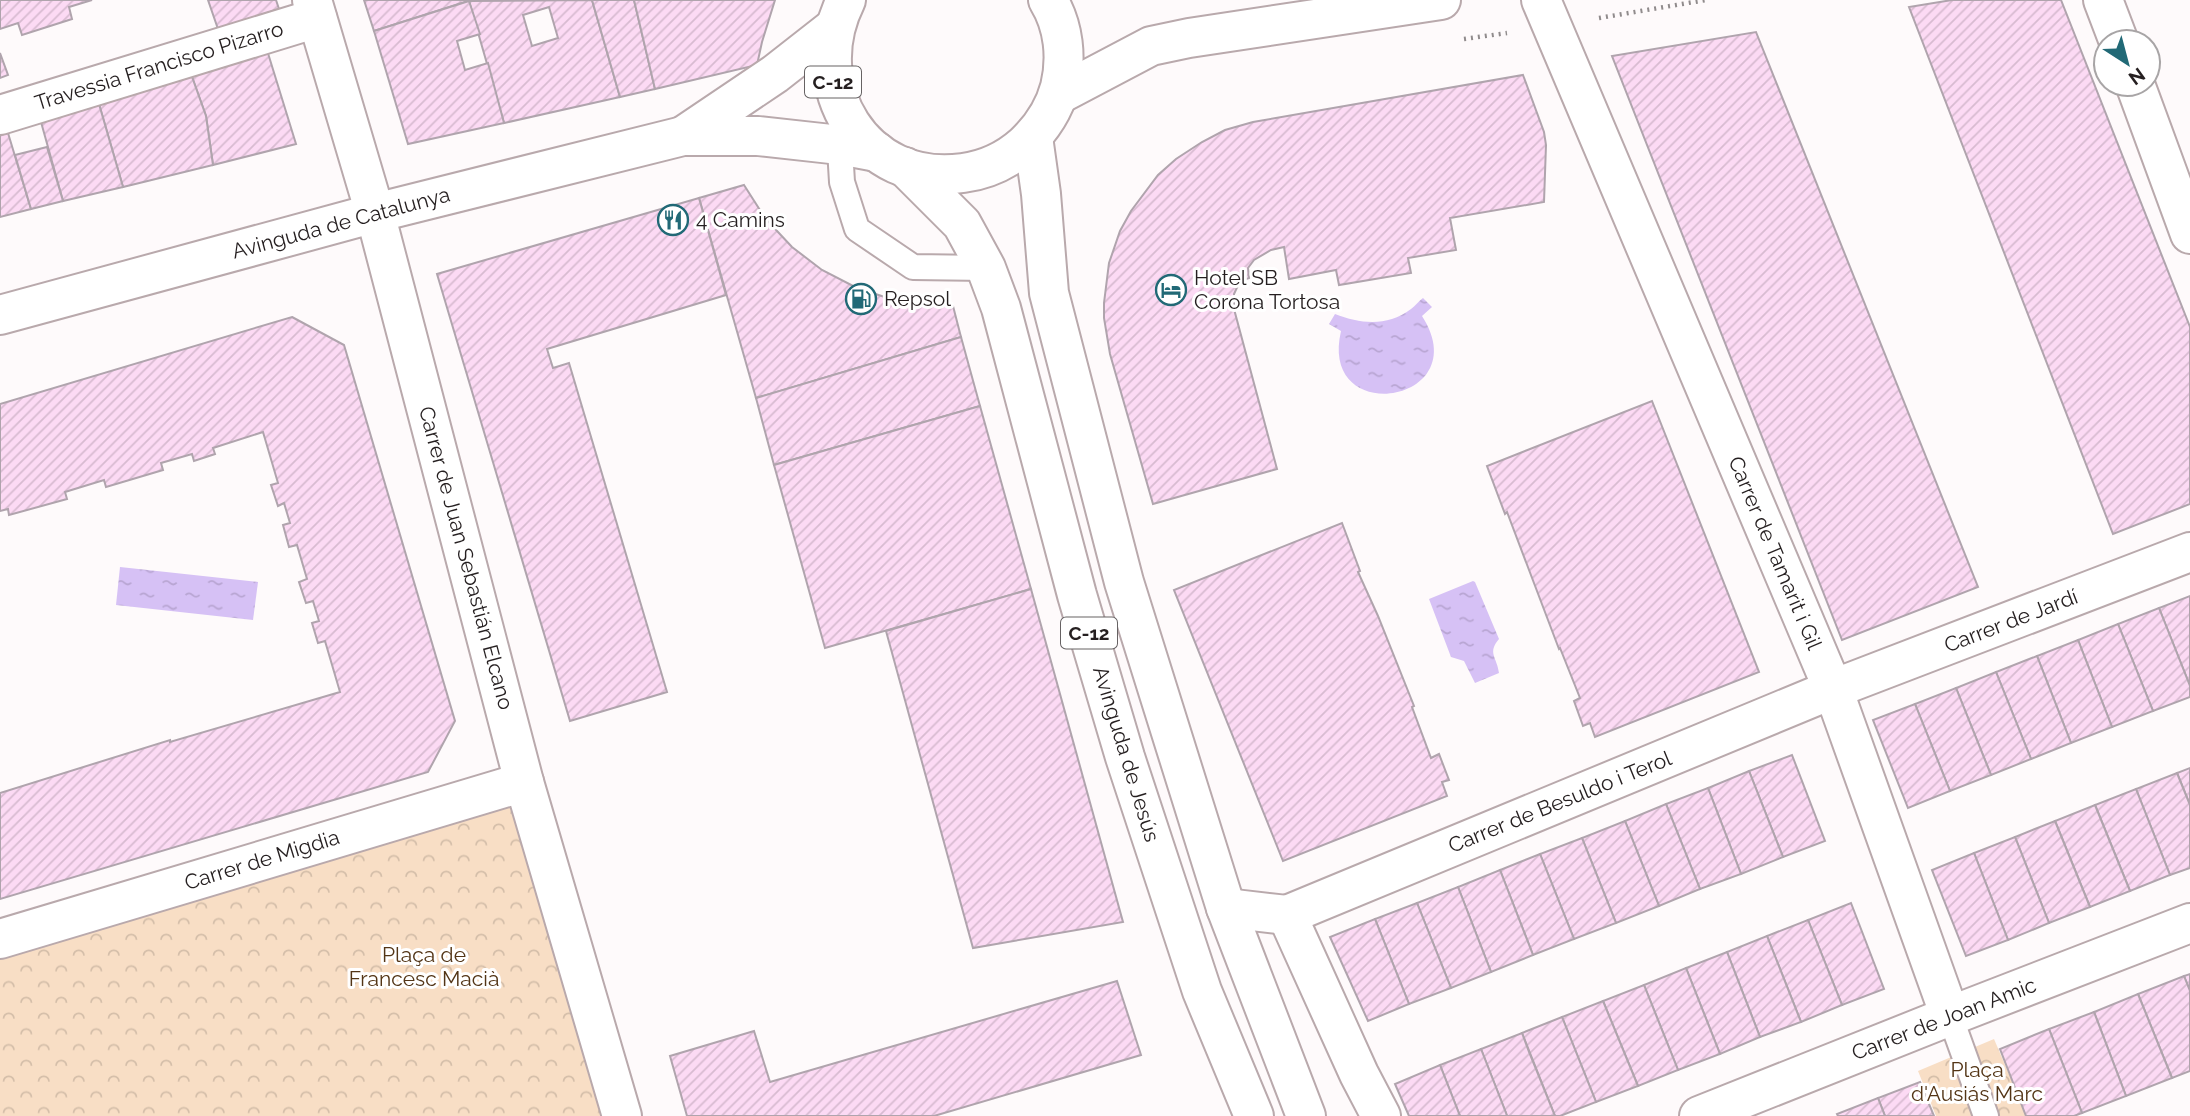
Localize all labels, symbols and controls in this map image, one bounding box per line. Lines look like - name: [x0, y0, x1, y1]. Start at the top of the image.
- street label: Travessia Francisco Pizarro: [32, 16, 286, 115]
- north arrow: [2092, 28, 2162, 98]
- text: N: [2125, 64, 2149, 90]
- road number: C-12: [805, 66, 861, 97]
- street label: Avinguda de Catalunya: [229, 181, 453, 264]
- restaurant icon: 4 Camins: [656, 203, 690, 237]
- place label: 4 Camins: [696, 207, 785, 232]
- place label: Hotel SB Corona Tortosa: [1194, 265, 1340, 314]
- hotel icon: Hotel SB Corona Tortosa: [1154, 273, 1188, 307]
- fuel station icon: Repsol: [844, 282, 878, 316]
- place label: Repsol: [884, 286, 951, 311]
- street label: Carrer de Juan Sebastián Elcano: [414, 403, 519, 712]
- street label: Carrer de Tamarit i Gil: [1723, 452, 1828, 653]
- street label: Carrer de Jardí: [1940, 583, 2082, 657]
- road number: C-12: [1061, 618, 1117, 648]
- street label: Avinguda de Jesús: [1088, 663, 1165, 845]
- street label: Carrer de Besuldo i Terol: [1445, 745, 1675, 858]
- street label: Carrer de Migdia: [181, 824, 342, 895]
- park label: Plaça de Francesc Macià: [349, 942, 499, 991]
- street label: Carrer de Joan Amic: [1848, 972, 2040, 1065]
- park label: Plaça d'Ausiás Marc: [1911, 1057, 2043, 1106]

